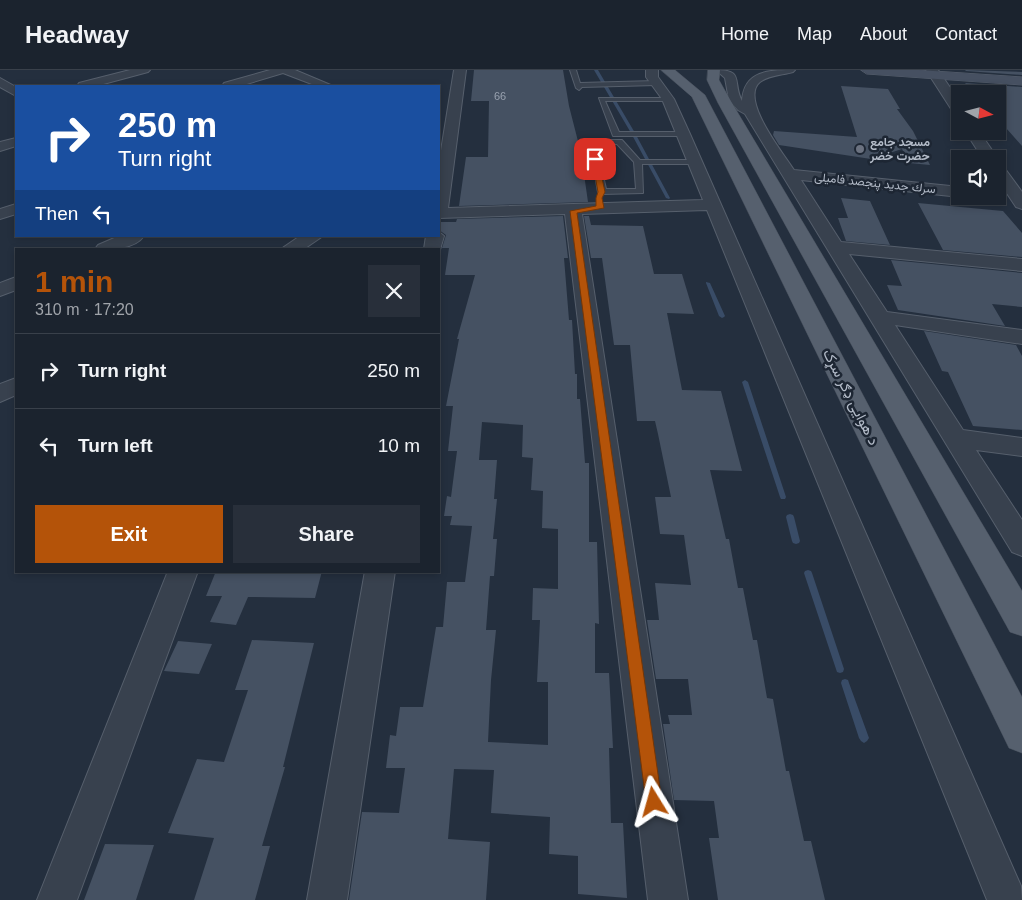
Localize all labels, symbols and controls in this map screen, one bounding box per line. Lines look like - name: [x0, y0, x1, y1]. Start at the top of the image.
- text: Headway: [25, 21, 129, 48]
- text: Home: [721, 24, 769, 44]
- text: Map: [797, 24, 832, 44]
- text: About: [860, 24, 907, 44]
- text: Contact: [935, 24, 997, 44]
- north arrow: [951, 85, 1006, 140]
- map controls: [951, 85, 1006, 205]
- house number: 66: [494, 90, 506, 102]
- icon: right: [35, 105, 100, 170]
- text: 250 m: [118, 105, 217, 144]
- place label: مسجد جامع حضرت خضر: [869, 135, 930, 164]
- pin: [574, 138, 616, 180]
- marker: مسجد جامع حضرت خضر: [854, 143, 866, 155]
- icon: arrive: [581, 145, 609, 173]
- text: Turn right: [118, 146, 211, 171]
- button: sound: [951, 150, 1006, 205]
- street label: سرك جدید پنجصد فامیلی: [813, 170, 936, 197]
- icon: left: [88, 200, 116, 228]
- text: Then: [35, 203, 78, 224]
- text: 1 min: [35, 265, 113, 298]
- button: close: [368, 265, 420, 317]
- text: 310 m · 17:20: [35, 301, 134, 318]
- street label: د هوایی ډګر سړک: [818, 346, 883, 449]
- icon: right: [35, 357, 63, 385]
- text: Turn right: [78, 360, 166, 381]
- text: 250 m: [367, 360, 420, 381]
- icon: left: [35, 432, 63, 460]
- text: Turn left: [78, 435, 153, 456]
- text: 10 m: [378, 435, 420, 456]
- button: Exit: [35, 505, 223, 563]
- button: Share: [233, 505, 420, 563]
- position arrow: [627, 775, 679, 827]

